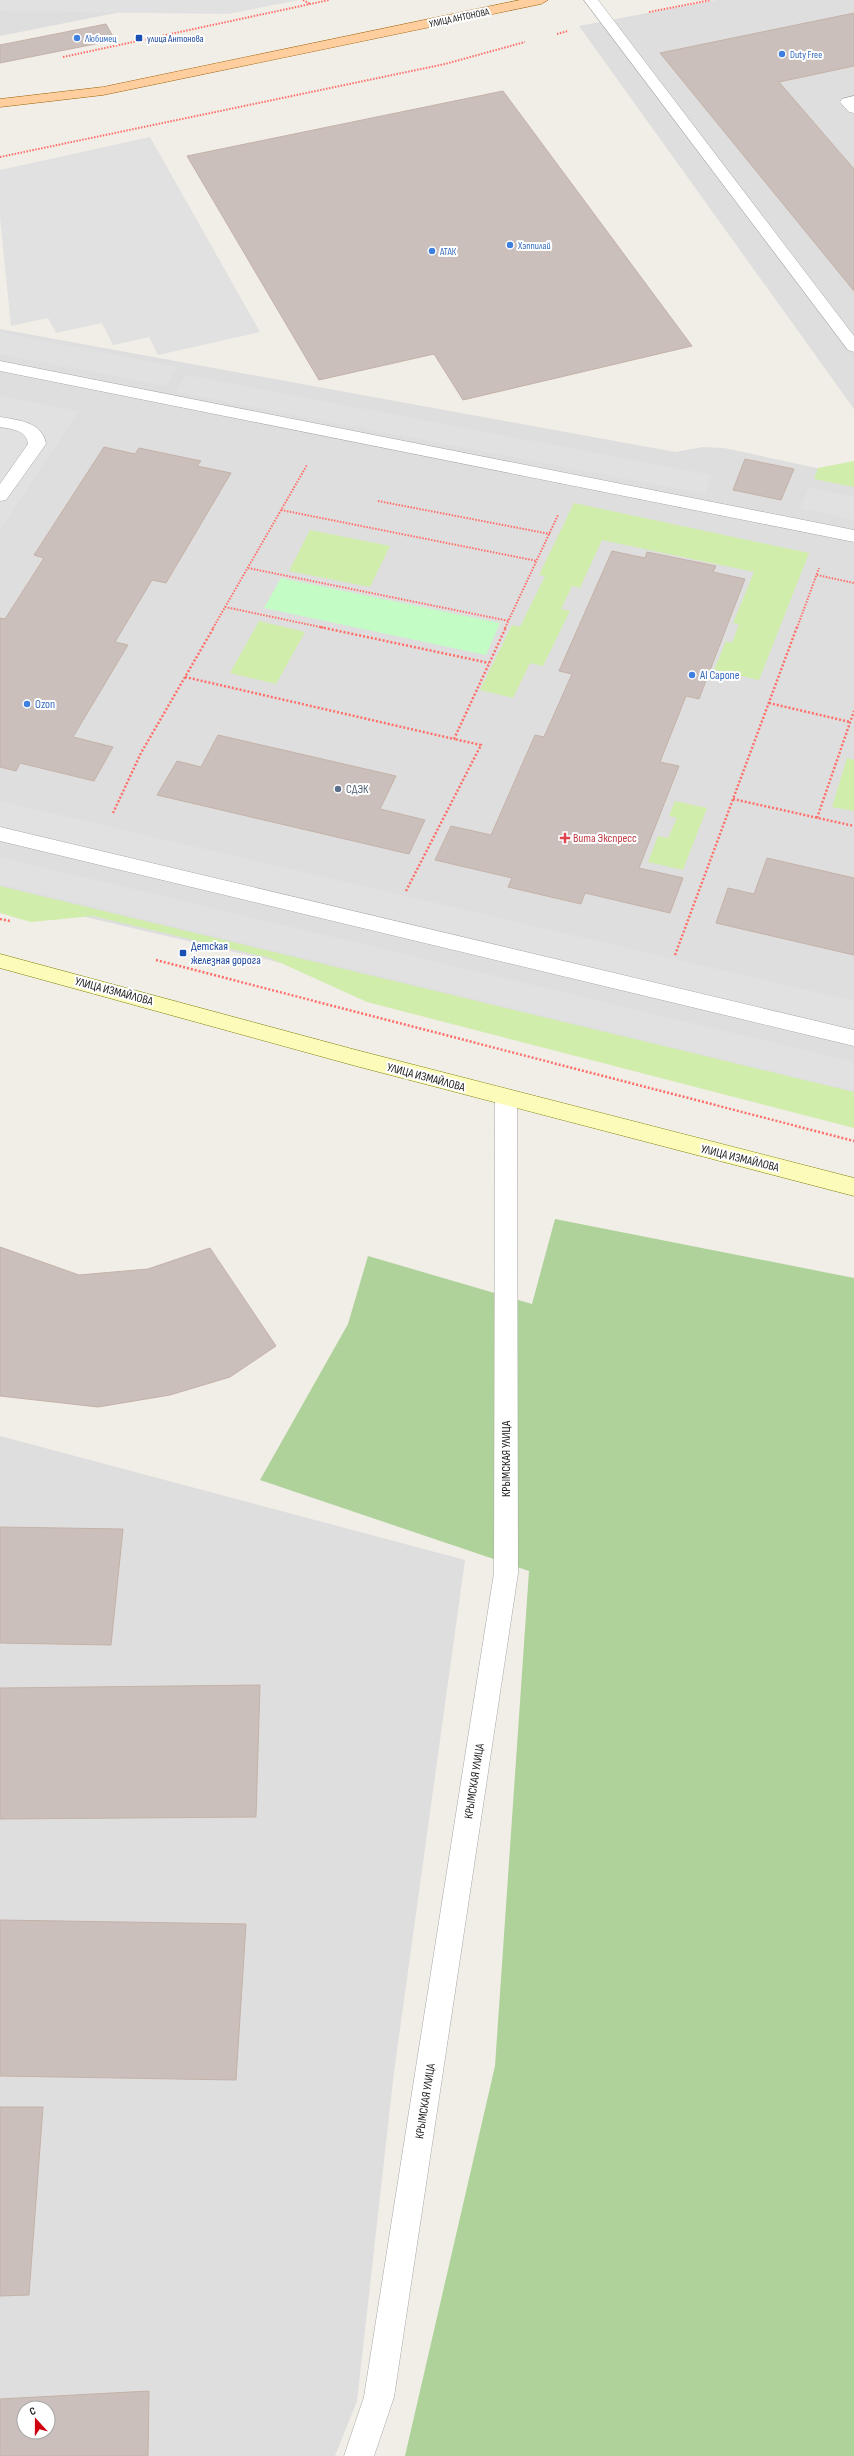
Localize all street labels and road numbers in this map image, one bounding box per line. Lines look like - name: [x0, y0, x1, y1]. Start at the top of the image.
- street label: УЛИЦА АНТОНОВА: [428, 6, 491, 30]
- street label: УЛИЦА ИЗМАЙЛОВА: [73, 974, 155, 1009]
- street label: УЛИЦА ИЗМАЙЛОВА: [385, 1060, 467, 1095]
- street label: УЛИЦА ИЗМАЙЛОВА: [699, 1142, 781, 1176]
- street label: КРЫМСКАЯ УЛИЦА: [499, 1420, 514, 1497]
- street label: КРЫМСКАЯ УЛИЦА: [461, 1741, 488, 1820]
- street label: КРЫМСКАЯ УЛИЦА: [412, 2061, 439, 2140]

